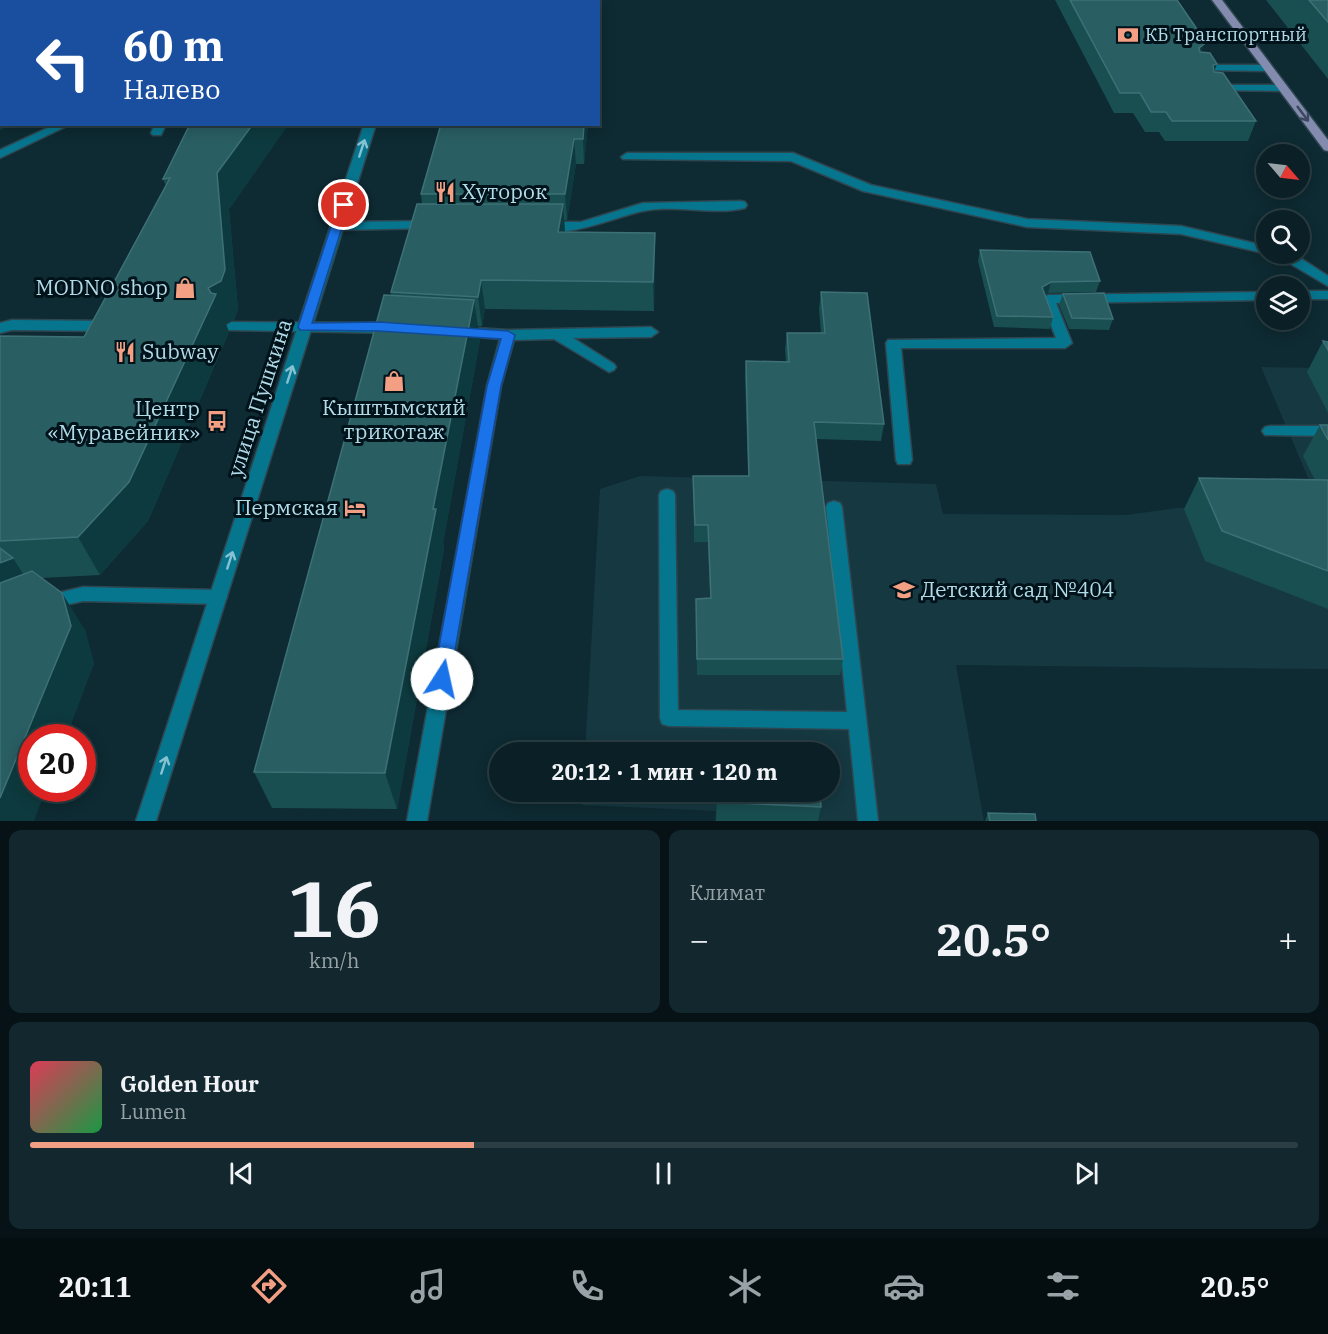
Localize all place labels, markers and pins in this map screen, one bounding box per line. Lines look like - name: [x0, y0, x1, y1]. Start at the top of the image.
- bank icon: КБ Транспортный: [1116, 23, 1140, 47]
- place label: КБ Транспортный: [1145, 23, 1307, 46]
- place label: Хуторок: [462, 177, 547, 205]
- pin: [318, 179, 369, 230]
- restaurant icon: Хуторок: [433, 180, 457, 204]
- place label: MODNO shop: [36, 273, 168, 301]
- shop icon: MODNO shop: [173, 276, 197, 300]
- place label: Subway: [142, 337, 219, 365]
- restaurant icon: Subway: [113, 340, 137, 364]
- shop icon: Кыштымский трикотаж: [382, 369, 406, 393]
- place label: Кыштымский трикотаж: [322, 393, 466, 445]
- place label: Центр «Муравейник»: [48, 394, 200, 446]
- bus stop icon: Центр «Муравейник»: [205, 409, 229, 433]
- place label: Пермская: [235, 493, 338, 521]
- hotel icon: Пермская: [343, 496, 367, 520]
- place label: Детский сад №404: [921, 575, 1114, 603]
- school or university icon: Детский сад №404: [892, 578, 916, 602]

